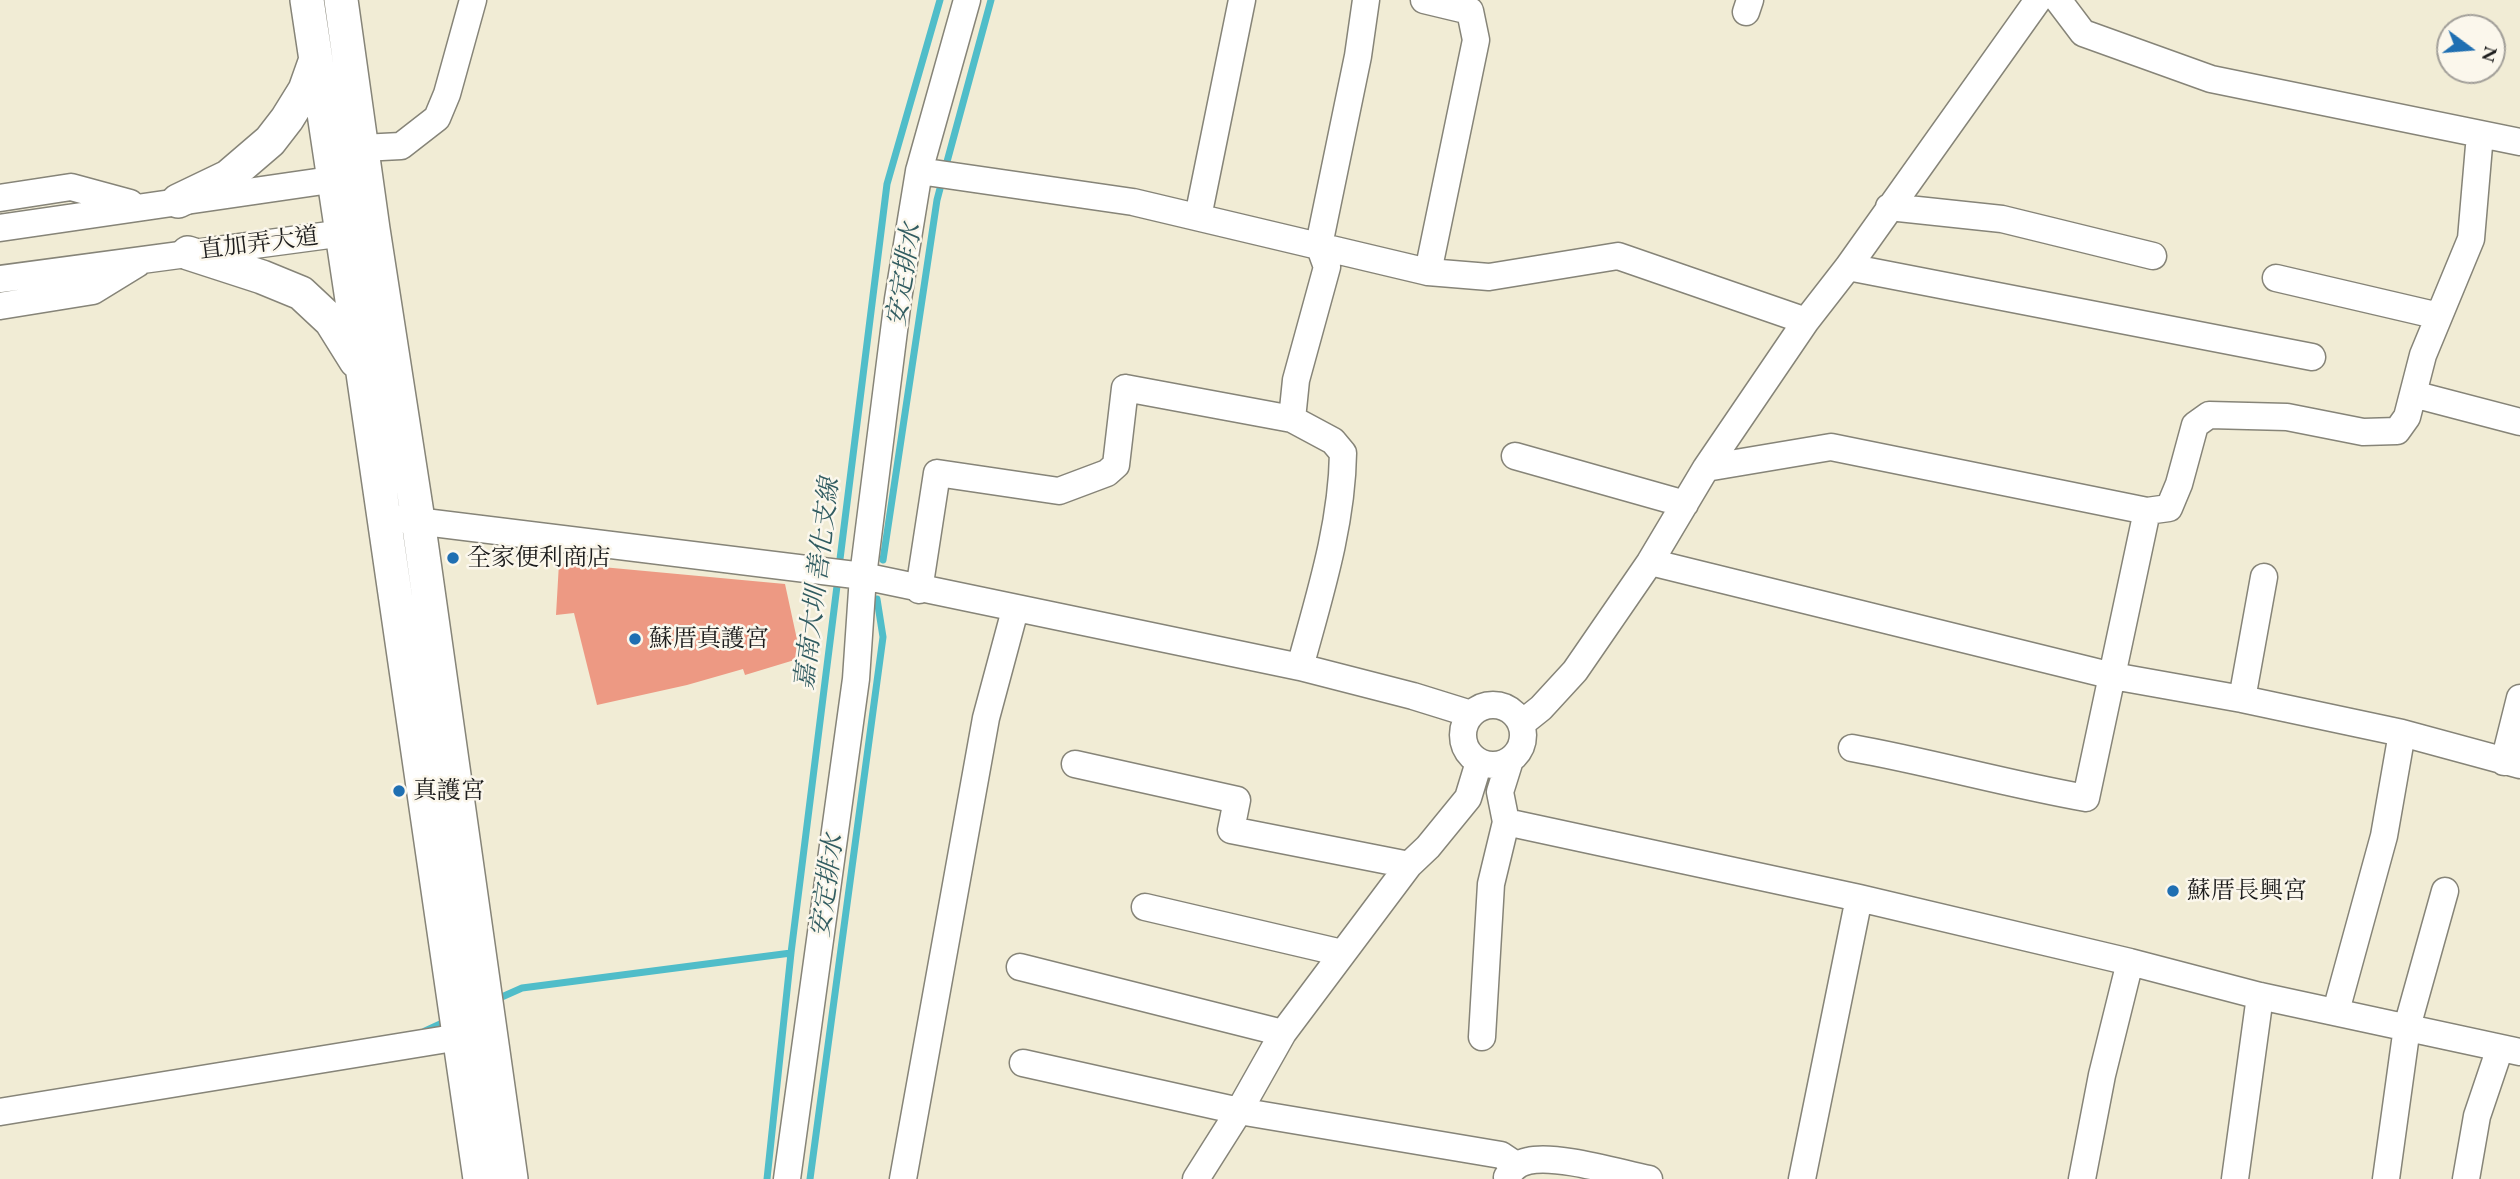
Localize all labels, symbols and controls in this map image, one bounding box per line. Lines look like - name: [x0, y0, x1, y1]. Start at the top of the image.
- north arrow: [2436, 14, 2506, 84]
- text: N: [2476, 44, 2504, 65]
- water label: 安定排水: [881, 221, 929, 329]
- street label: 直加弄大道: [198, 222, 320, 266]
- water label: 嘉南大圳 善化支線: [790, 476, 846, 692]
- place label: 全家便利商店: [467, 544, 611, 572]
- marker: 全家便利商店: [445, 550, 461, 566]
- place label: 蘇厝真護宮: [649, 625, 769, 653]
- marker: 蘇厝真護宮: [627, 631, 643, 647]
- place label: 真護宮: [413, 777, 485, 805]
- marker: 真護宮: [391, 783, 407, 799]
- water label: 安定排水: [805, 832, 851, 940]
- place label: 蘇厝長興宮: [2187, 877, 2307, 905]
- marker: 蘇厝長興宮: [2165, 883, 2181, 899]

